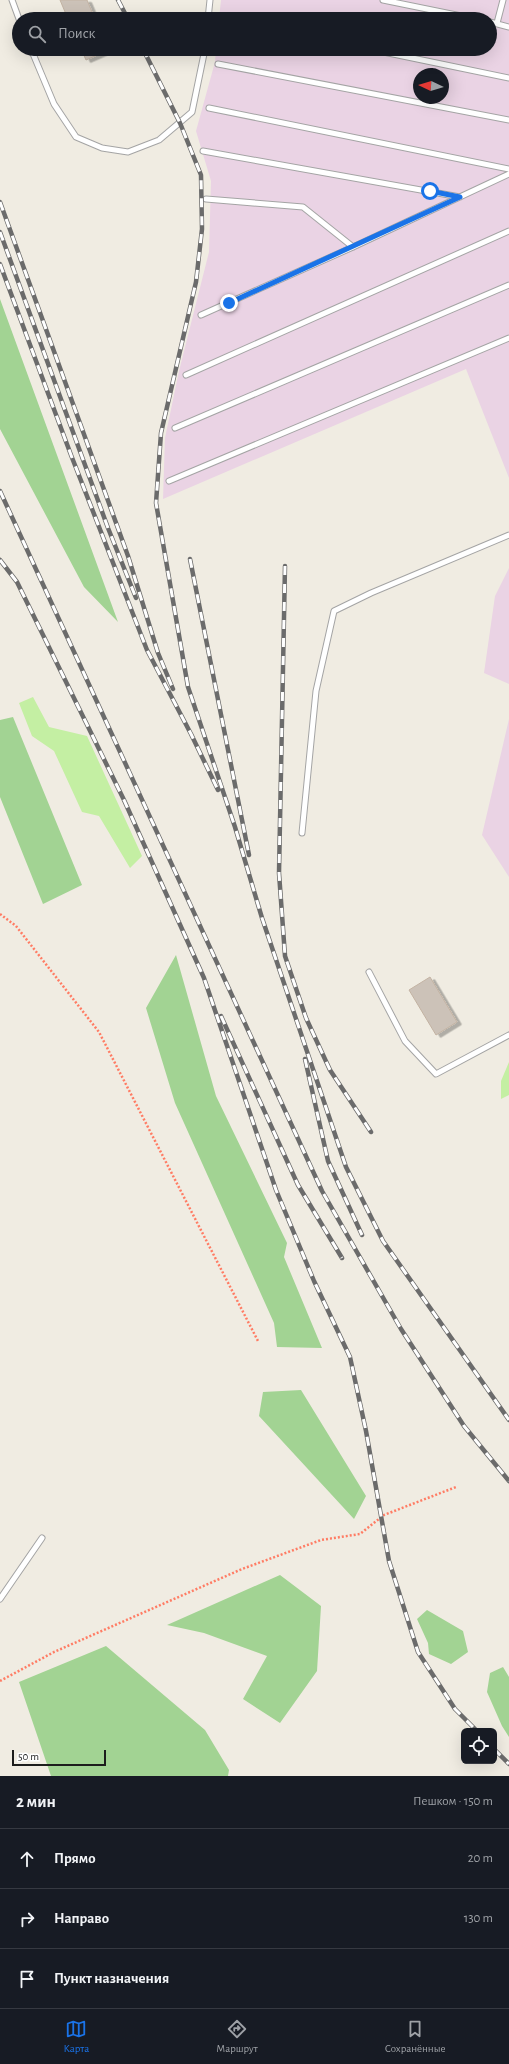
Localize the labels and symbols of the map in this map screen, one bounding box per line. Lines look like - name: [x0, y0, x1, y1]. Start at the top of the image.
- north arrow: [413, 68, 449, 104]
- route start: [421, 182, 439, 200]
- route end: [220, 294, 238, 312]
- scale bar: [12, 1748, 106, 1767]

